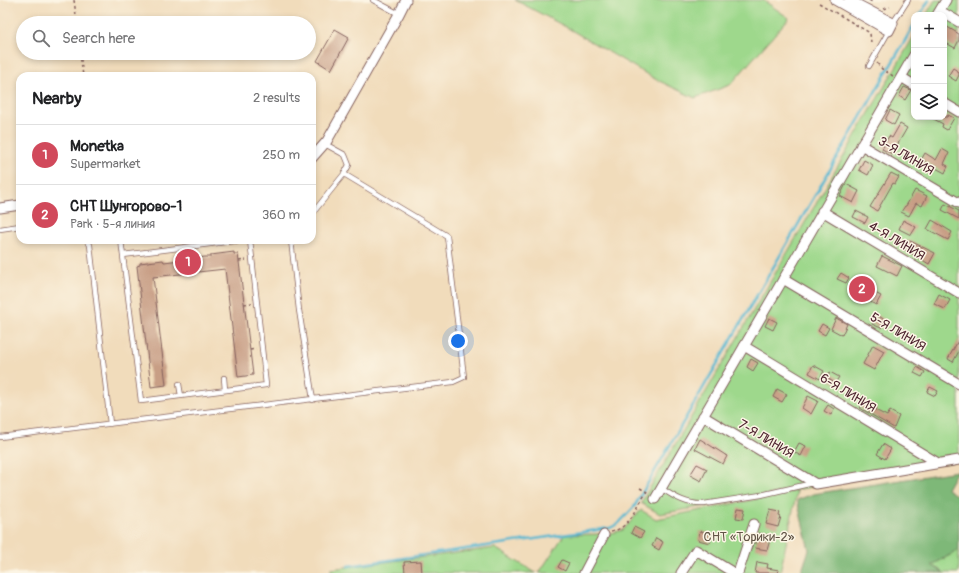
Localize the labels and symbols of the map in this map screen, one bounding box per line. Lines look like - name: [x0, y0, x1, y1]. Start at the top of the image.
- street label: 3-Я ЛИНИЯ: [875, 133, 937, 179]
- street label: 4-Я ЛИНИЯ: [866, 218, 928, 264]
- pin: 1: [175, 247, 201, 277]
- pin: 2: [849, 274, 875, 304]
- street label: 5-Я ЛИНИЯ: [867, 309, 929, 355]
- your location: [448, 331, 468, 351]
- street label: 6-Я ЛИНИЯ: [817, 370, 879, 416]
- street label: 7-Я ЛИНИЯ: [735, 416, 797, 462]
- park label: СНТ «Торики-2»: [704, 529, 795, 545]

